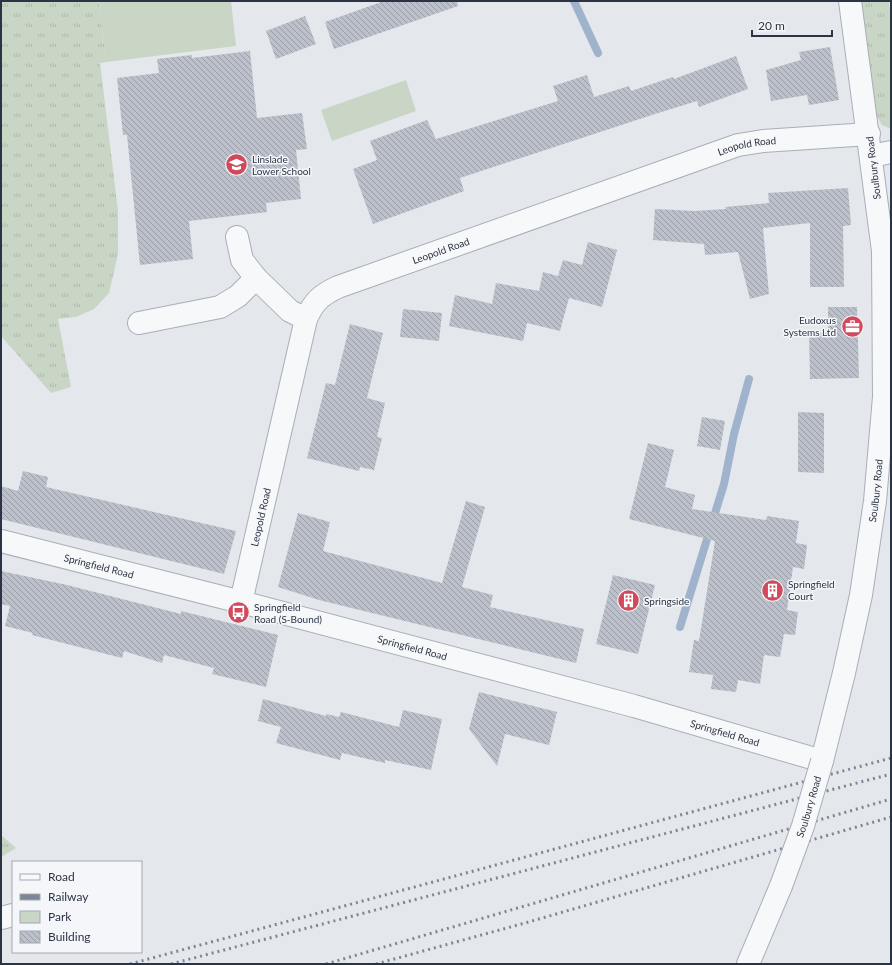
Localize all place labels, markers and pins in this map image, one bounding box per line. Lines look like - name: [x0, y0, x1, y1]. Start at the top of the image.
- school or university icon: Linslade Lower School: [223, 152, 249, 178]
- place label: Linslade Lower School: [252, 153, 311, 177]
- office icon: Eudoxus Systems Ltd: [839, 313, 865, 339]
- place label: Eudoxus Systems Ltd: [784, 314, 836, 338]
- building icon: Springfield Court: [760, 577, 786, 603]
- place label: Springfield Court: [788, 578, 835, 602]
- building icon: Springside: [616, 588, 642, 614]
- place label: Springside: [644, 595, 689, 607]
- bus stop icon: Springfield Road (S-Bound): [225, 600, 251, 626]
- place label: Springfield Road (S-Bound): [254, 601, 322, 625]

